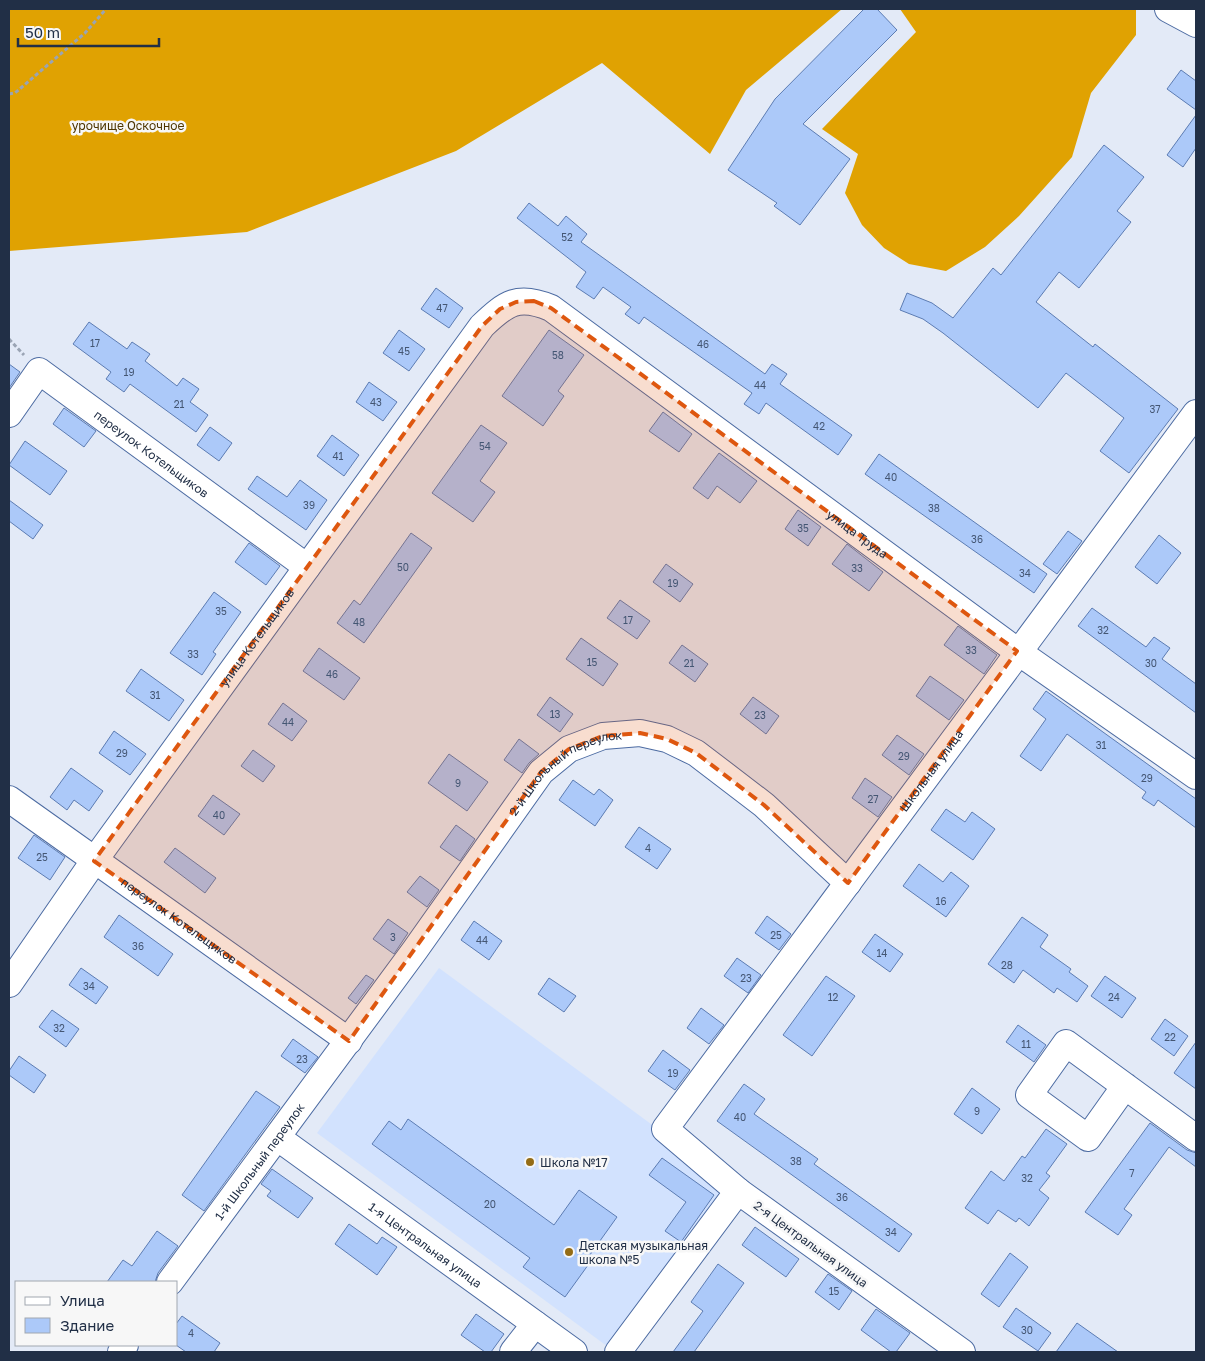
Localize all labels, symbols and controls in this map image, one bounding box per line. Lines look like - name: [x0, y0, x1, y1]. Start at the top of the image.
- scale bar: [18, 15, 159, 47]
- text: 50 m: [25, 23, 60, 41]
- park label: урочище Оскочное: [72, 118, 184, 133]
- house number: 52: [561, 231, 573, 243]
- house number: 47: [436, 302, 448, 314]
- house number: 17: [90, 337, 100, 349]
- house number: 46: [697, 338, 709, 350]
- house number: 45: [398, 345, 410, 357]
- house number: 58: [552, 349, 564, 361]
- house number: 19: [124, 366, 134, 378]
- house number: 44: [754, 379, 766, 391]
- house number: 43: [370, 396, 382, 408]
- house number: 21: [174, 398, 184, 410]
- house number: 37: [1149, 403, 1161, 415]
- street label: переулок Котельщиков: [91, 407, 212, 500]
- house number: 42: [813, 420, 825, 432]
- house number: 54: [479, 440, 491, 452]
- house number: 41: [333, 450, 344, 462]
- house number: 40: [885, 471, 897, 483]
- house number: 39: [303, 499, 315, 511]
- house number: 38: [928, 502, 940, 514]
- street label: улица Труда: [824, 506, 891, 561]
- house number: 35: [797, 522, 809, 534]
- house number: 36: [971, 533, 983, 545]
- house number: 50: [397, 561, 409, 573]
- house number: 33: [851, 562, 863, 574]
- house number: 34: [1019, 567, 1031, 579]
- house number: 19: [668, 577, 678, 589]
- street label: улица Котельщиков: [216, 585, 297, 689]
- house number: 35: [215, 605, 227, 617]
- house number: 17: [623, 614, 633, 626]
- house number: 48: [353, 616, 365, 628]
- house number: 32: [1097, 624, 1109, 636]
- house number: 33: [965, 644, 977, 656]
- house number: 33: [187, 648, 199, 660]
- house number: 15: [587, 656, 598, 668]
- house number: 21: [684, 657, 694, 669]
- house number: 30: [1145, 657, 1157, 669]
- house number: 46: [326, 668, 338, 680]
- house number: 31: [150, 689, 160, 701]
- house number: 13: [550, 708, 560, 720]
- house number: 23: [754, 709, 766, 721]
- house number: 44: [282, 716, 294, 728]
- street label: Школьная улица: [896, 726, 966, 814]
- street label: 2-й Школьный переулок: [505, 727, 623, 818]
- house number: 31: [1096, 739, 1106, 751]
- house number: 29: [116, 747, 128, 759]
- house number: 29: [898, 750, 910, 762]
- house number: 29: [1141, 772, 1153, 784]
- house number: 9: [455, 777, 461, 789]
- house number: 27: [867, 793, 879, 805]
- house number: 40: [213, 809, 225, 821]
- house number: 4: [645, 842, 651, 854]
- house number: 25: [36, 851, 48, 863]
- street label: переулок Котельщиков: [119, 874, 240, 967]
- house number: 16: [936, 895, 946, 907]
- house number: 25: [770, 929, 782, 941]
- house number: 3: [390, 931, 396, 943]
- house number: 44: [476, 934, 488, 946]
- house number: 36: [132, 940, 144, 952]
- house number: 14: [877, 947, 887, 959]
- house number: 28: [1001, 959, 1013, 971]
- house number: 23: [740, 972, 752, 984]
- house number: 34: [83, 980, 95, 992]
- house number: 12: [828, 991, 839, 1003]
- house number: 24: [1108, 991, 1120, 1003]
- house number: 32: [53, 1022, 65, 1034]
- house number: 22: [1164, 1031, 1176, 1043]
- house number: 11: [1021, 1038, 1031, 1050]
- house number: 23: [296, 1053, 308, 1065]
- house number: 19: [668, 1067, 678, 1079]
- street label: 1-й Школьный переулок: [211, 1100, 307, 1223]
- house number: 9: [974, 1105, 980, 1117]
- house number: 40: [734, 1111, 746, 1123]
- place label: Школа №17: [540, 1155, 608, 1170]
- house number: 38: [790, 1155, 802, 1167]
- marker: Школа №17: [524, 1156, 536, 1168]
- house number: 7: [1129, 1167, 1135, 1179]
- house number: 32: [1021, 1172, 1033, 1184]
- house number: 36: [836, 1191, 848, 1203]
- house number: 20: [484, 1198, 496, 1210]
- street label: 2-я Центральная улица: [751, 1198, 871, 1290]
- street label: 1-я Центральная улица: [366, 1199, 485, 1291]
- house number: 34: [885, 1226, 897, 1238]
- place label: Детская музыкальная школа №5: [579, 1238, 708, 1267]
- marker: Детская музыкальная школа №5: [563, 1246, 575, 1258]
- legend: [15, 1281, 178, 1346]
- house number: 15: [829, 1285, 840, 1297]
- text: Улица: [60, 1291, 105, 1309]
- text: Здание: [60, 1316, 114, 1334]
- house number: 30: [1021, 1324, 1033, 1336]
- house number: 4: [188, 1327, 194, 1339]

